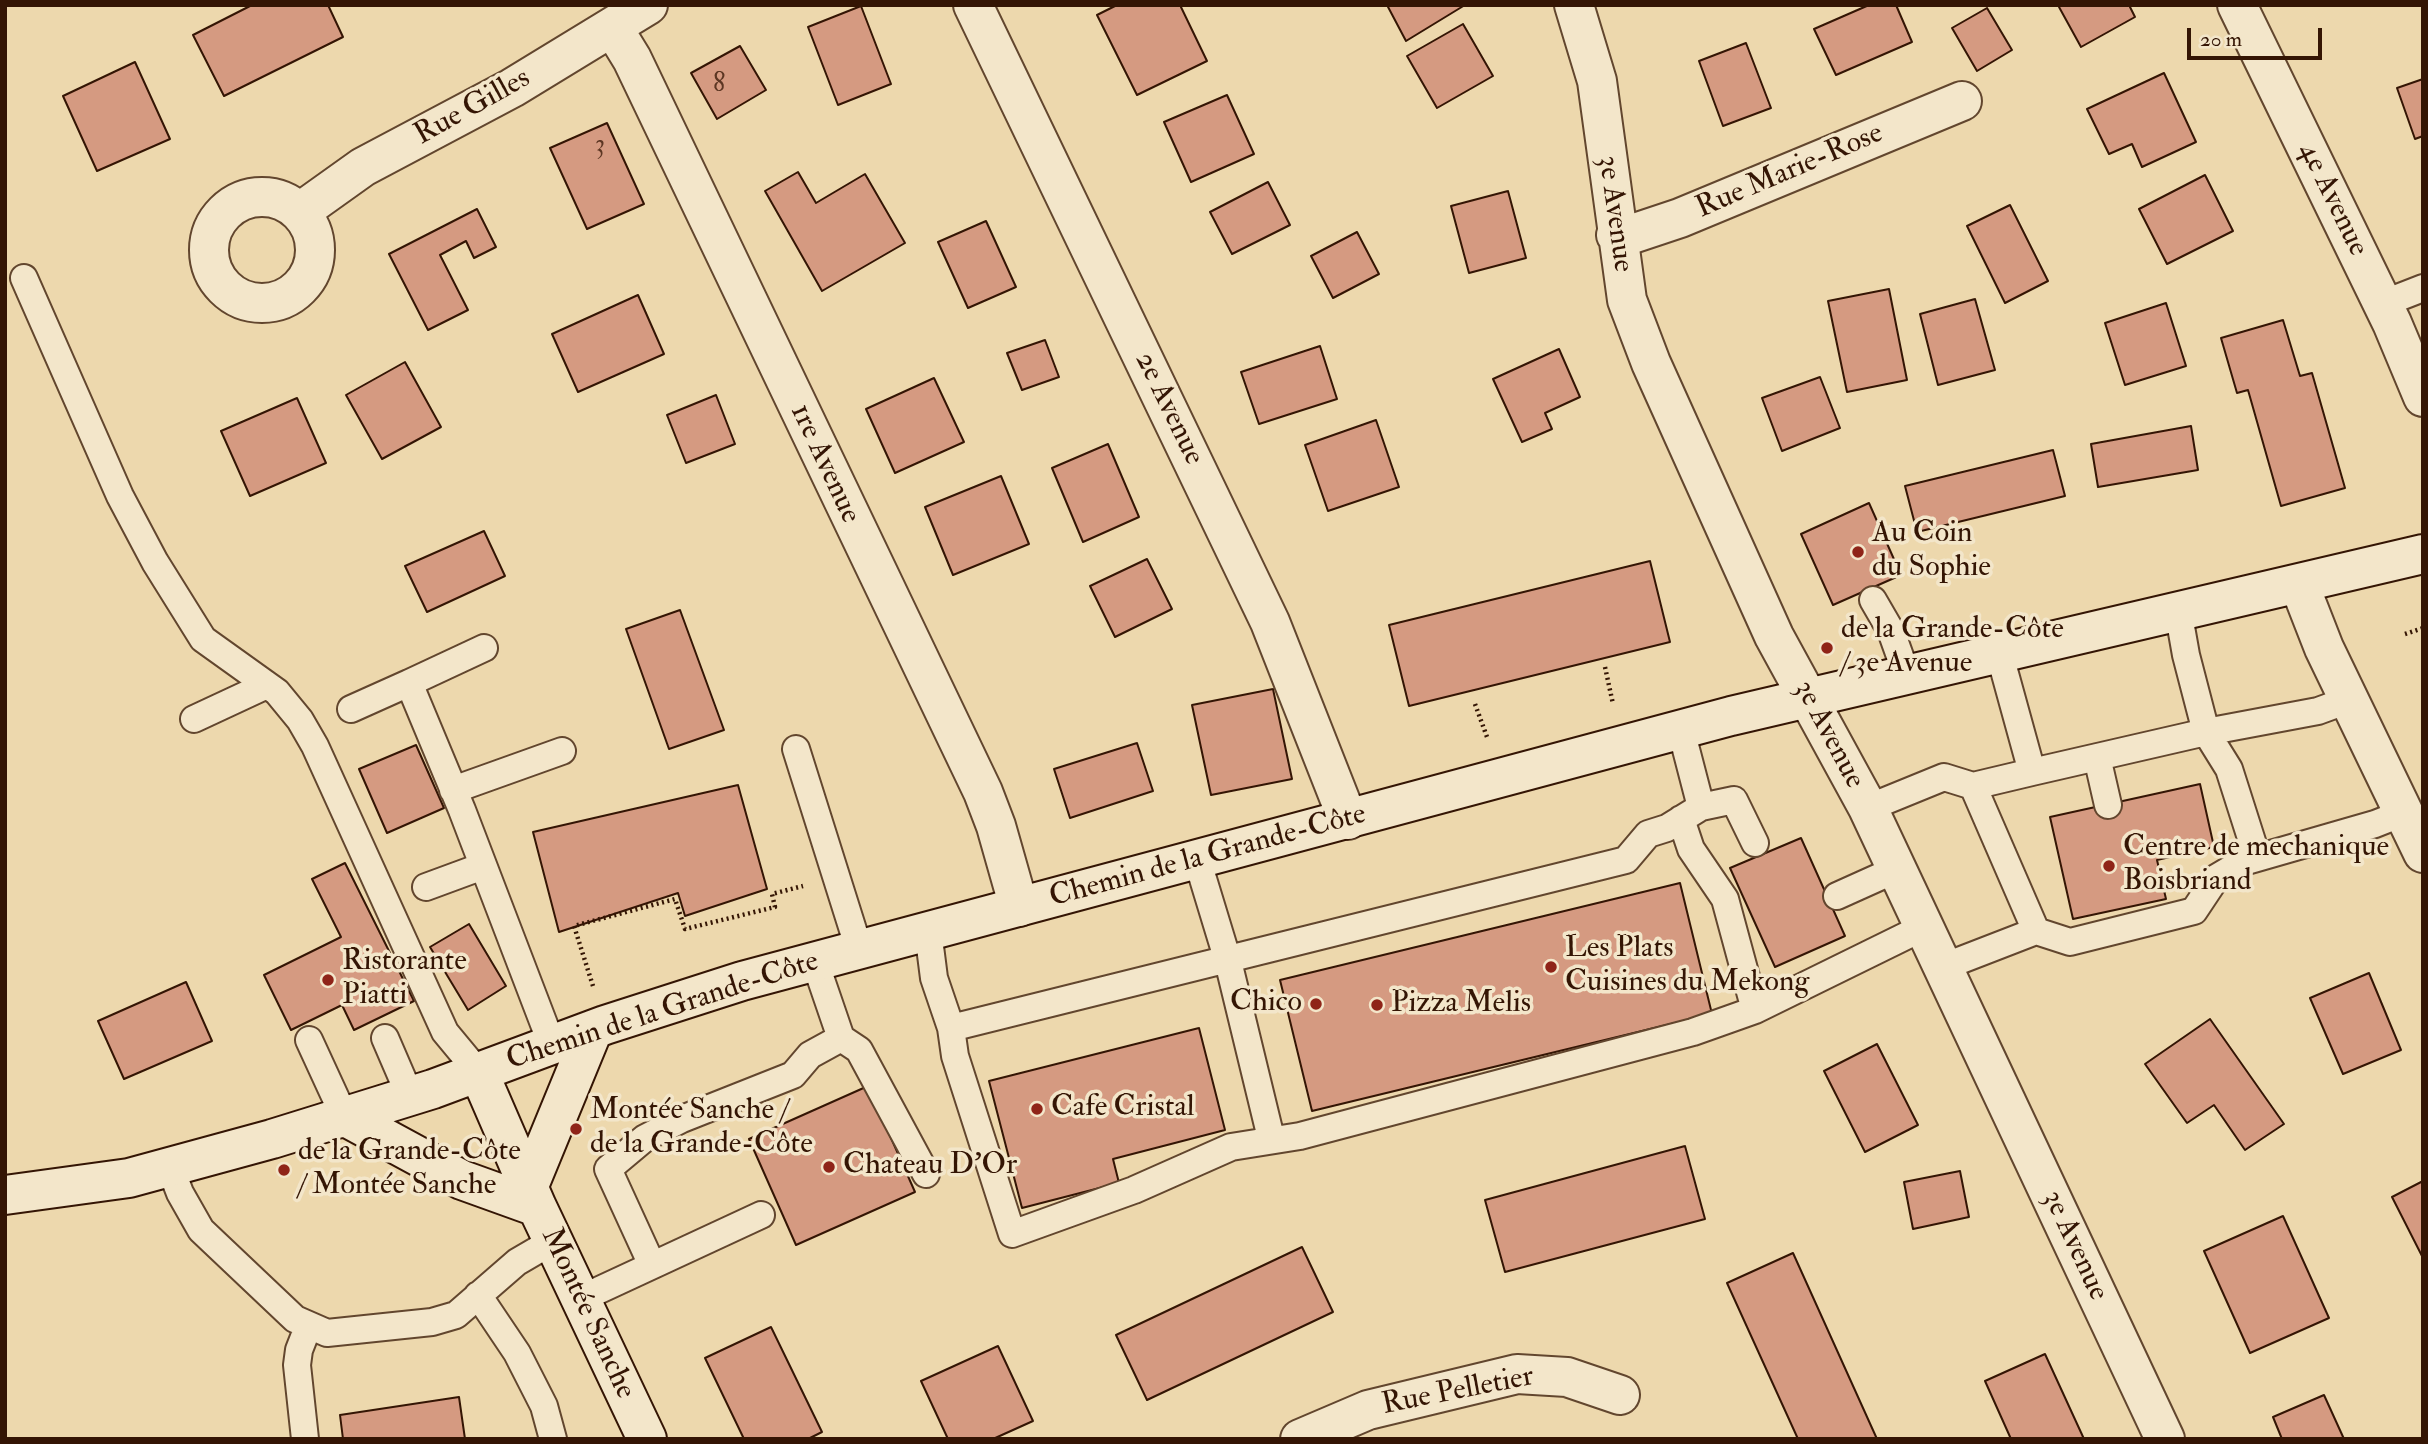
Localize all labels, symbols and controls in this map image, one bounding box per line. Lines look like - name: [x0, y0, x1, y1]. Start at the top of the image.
- scale bar: [2190, 14, 2325, 58]
- text: 20 m: [2200, 26, 2242, 53]
- street label: Rue Gilles: [409, 62, 537, 154]
- house number: 8: [713, 69, 725, 101]
- street label: Rue Marie-Rose: [1691, 116, 1889, 228]
- house number: 3: [595, 130, 605, 162]
- street label: 4e Avenue: [2289, 137, 2375, 263]
- street label: 3e Avenue: [1588, 153, 1640, 275]
- street label: 2e Avenue: [1125, 347, 1211, 471]
- street label: 1re Avenue: [781, 399, 867, 529]
- place label: Au Coin du Sophie: [1872, 517, 1991, 588]
- marker: Au Coin du Sophie: [1850, 544, 1866, 560]
- place label: de la Grande-Côte / 3e Avenue: [1841, 613, 2064, 684]
- marker: de la Grande-Côte / 3e Avenue: [1819, 640, 1835, 656]
- street label: 3e Avenue: [1785, 675, 1871, 795]
- street label: Chemin de la Grande-Côte: [1046, 797, 1370, 917]
- place label: Centre de mechanique Boisbriand: [2123, 831, 2389, 902]
- marker: Centre de mechanique Boisbriand: [2101, 858, 2117, 874]
- place label: Les Plats Cuisines du Mekong: [1565, 932, 1809, 1002]
- place label: Ristorante Piatti: [342, 945, 467, 1016]
- street label: Chemin de la Grande-Côte: [502, 945, 824, 1079]
- marker: Les Plats Cuisines du Mekong: [1543, 959, 1559, 975]
- marker: Ristorante Piatti: [320, 972, 336, 988]
- place label: Chico: [1230, 986, 1302, 1022]
- place label: Pizza Melis: [1391, 987, 1531, 1023]
- marker: Chico: [1308, 996, 1324, 1012]
- marker: Pizza Melis: [1369, 997, 1385, 1013]
- place label: Cafe Cristal: [1051, 1091, 1194, 1127]
- place label: Montée Sanche / de la Grande-Côte: [590, 1094, 813, 1164]
- marker: Cafe Cristal: [1029, 1101, 1045, 1117]
- marker: Montée Sanche / de la Grande-Côte: [568, 1121, 584, 1137]
- place label: de la Grande-Côte / Montée Sanche: [298, 1135, 521, 1206]
- place label: Chateau D'Or: [843, 1149, 1017, 1185]
- marker: Chateau D'Or: [821, 1159, 837, 1175]
- marker: de la Grande-Côte / Montée Sanche: [276, 1162, 292, 1178]
- street label: 3e Avenue: [2033, 1185, 2115, 1307]
- street label: Montée Sanche: [532, 1223, 642, 1405]
- street label: Rue Pelletier: [1379, 1360, 1537, 1424]

